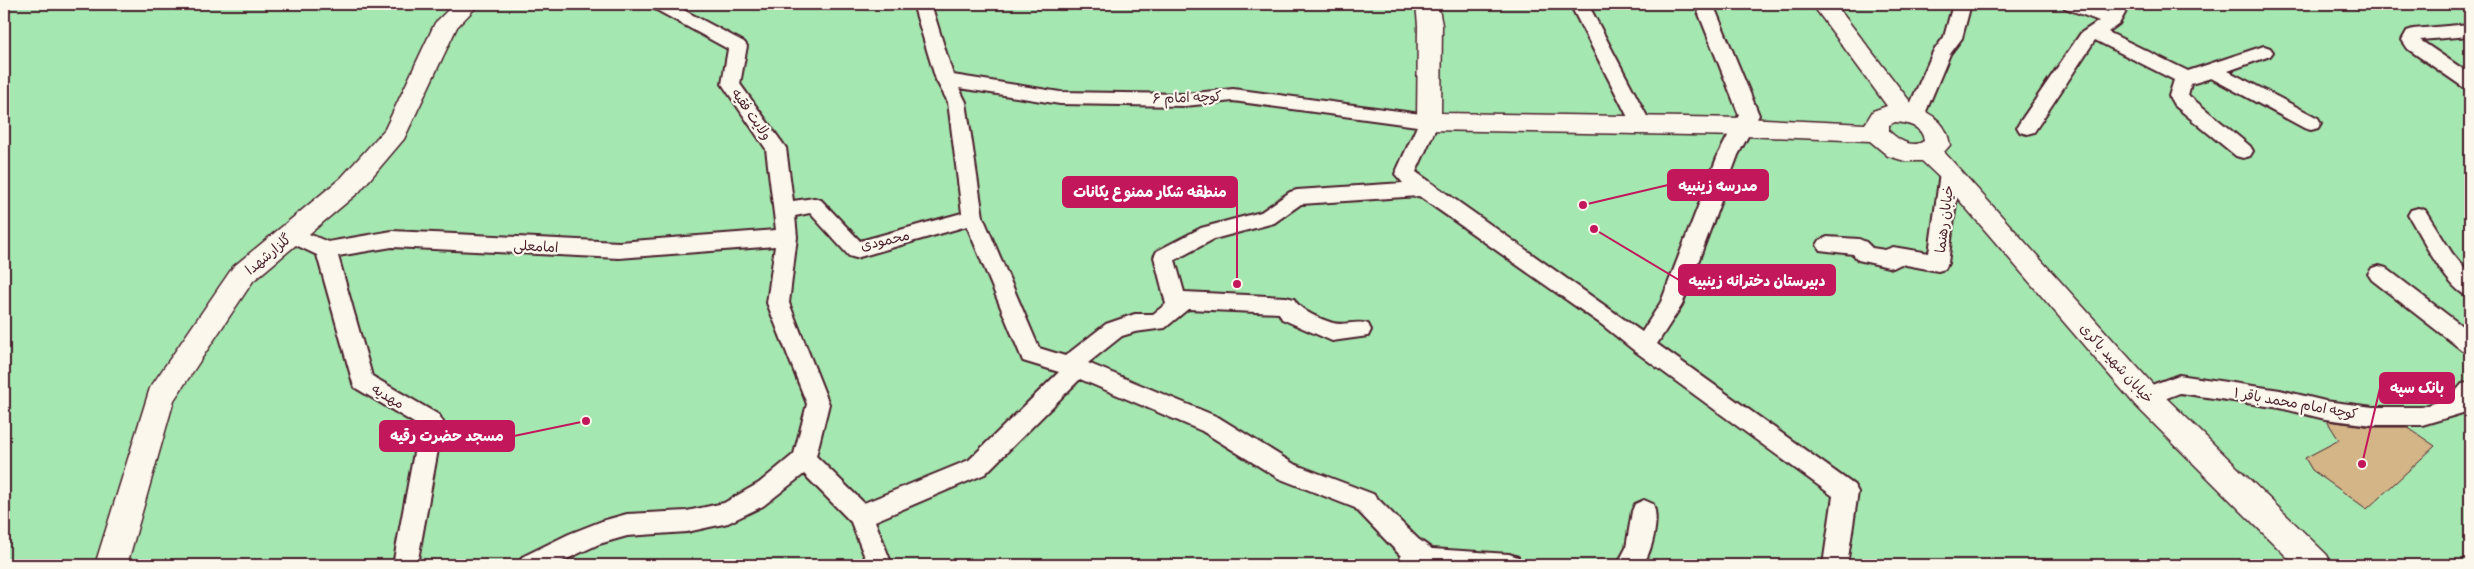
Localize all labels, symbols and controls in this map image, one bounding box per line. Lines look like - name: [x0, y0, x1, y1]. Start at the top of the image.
- street label: ولایت فقیه: [728, 84, 777, 143]
- street label: کوچه امام ۶: [1152, 86, 1222, 109]
- callout: مدرسه زینبیه: [1668, 170, 1768, 200]
- text: مدرسه زینبیه: [1678, 175, 1758, 196]
- callout: منطقه شکار ممنوع یکانات: [1063, 177, 1237, 207]
- text: منطقه شکار ممنوع یکانات: [1073, 181, 1227, 202]
- street label: خیابان رهنما: [1930, 184, 1957, 254]
- street label: محمودی: [858, 225, 911, 254]
- street label: گلزارشهدا: [241, 229, 295, 278]
- street label: امامعلی: [513, 235, 559, 256]
- callout: دبیرستان دخترانه زینبیه: [1679, 265, 1835, 295]
- text: دبیرستان دخترانه زینبیه: [1689, 270, 1825, 291]
- street label: خیابان شهید باکری: [2076, 319, 2158, 407]
- callout: بانک سپه: [2380, 373, 2454, 403]
- text: بانک سپه: [2390, 377, 2444, 398]
- street label: مهدیه: [368, 378, 408, 413]
- street label: کوچه امام محمد باقر ۱: [2232, 382, 2360, 425]
- callout: مسجد حضرت رقیه: [380, 421, 514, 451]
- text: مسجد حضرت رقیه: [390, 425, 504, 446]

